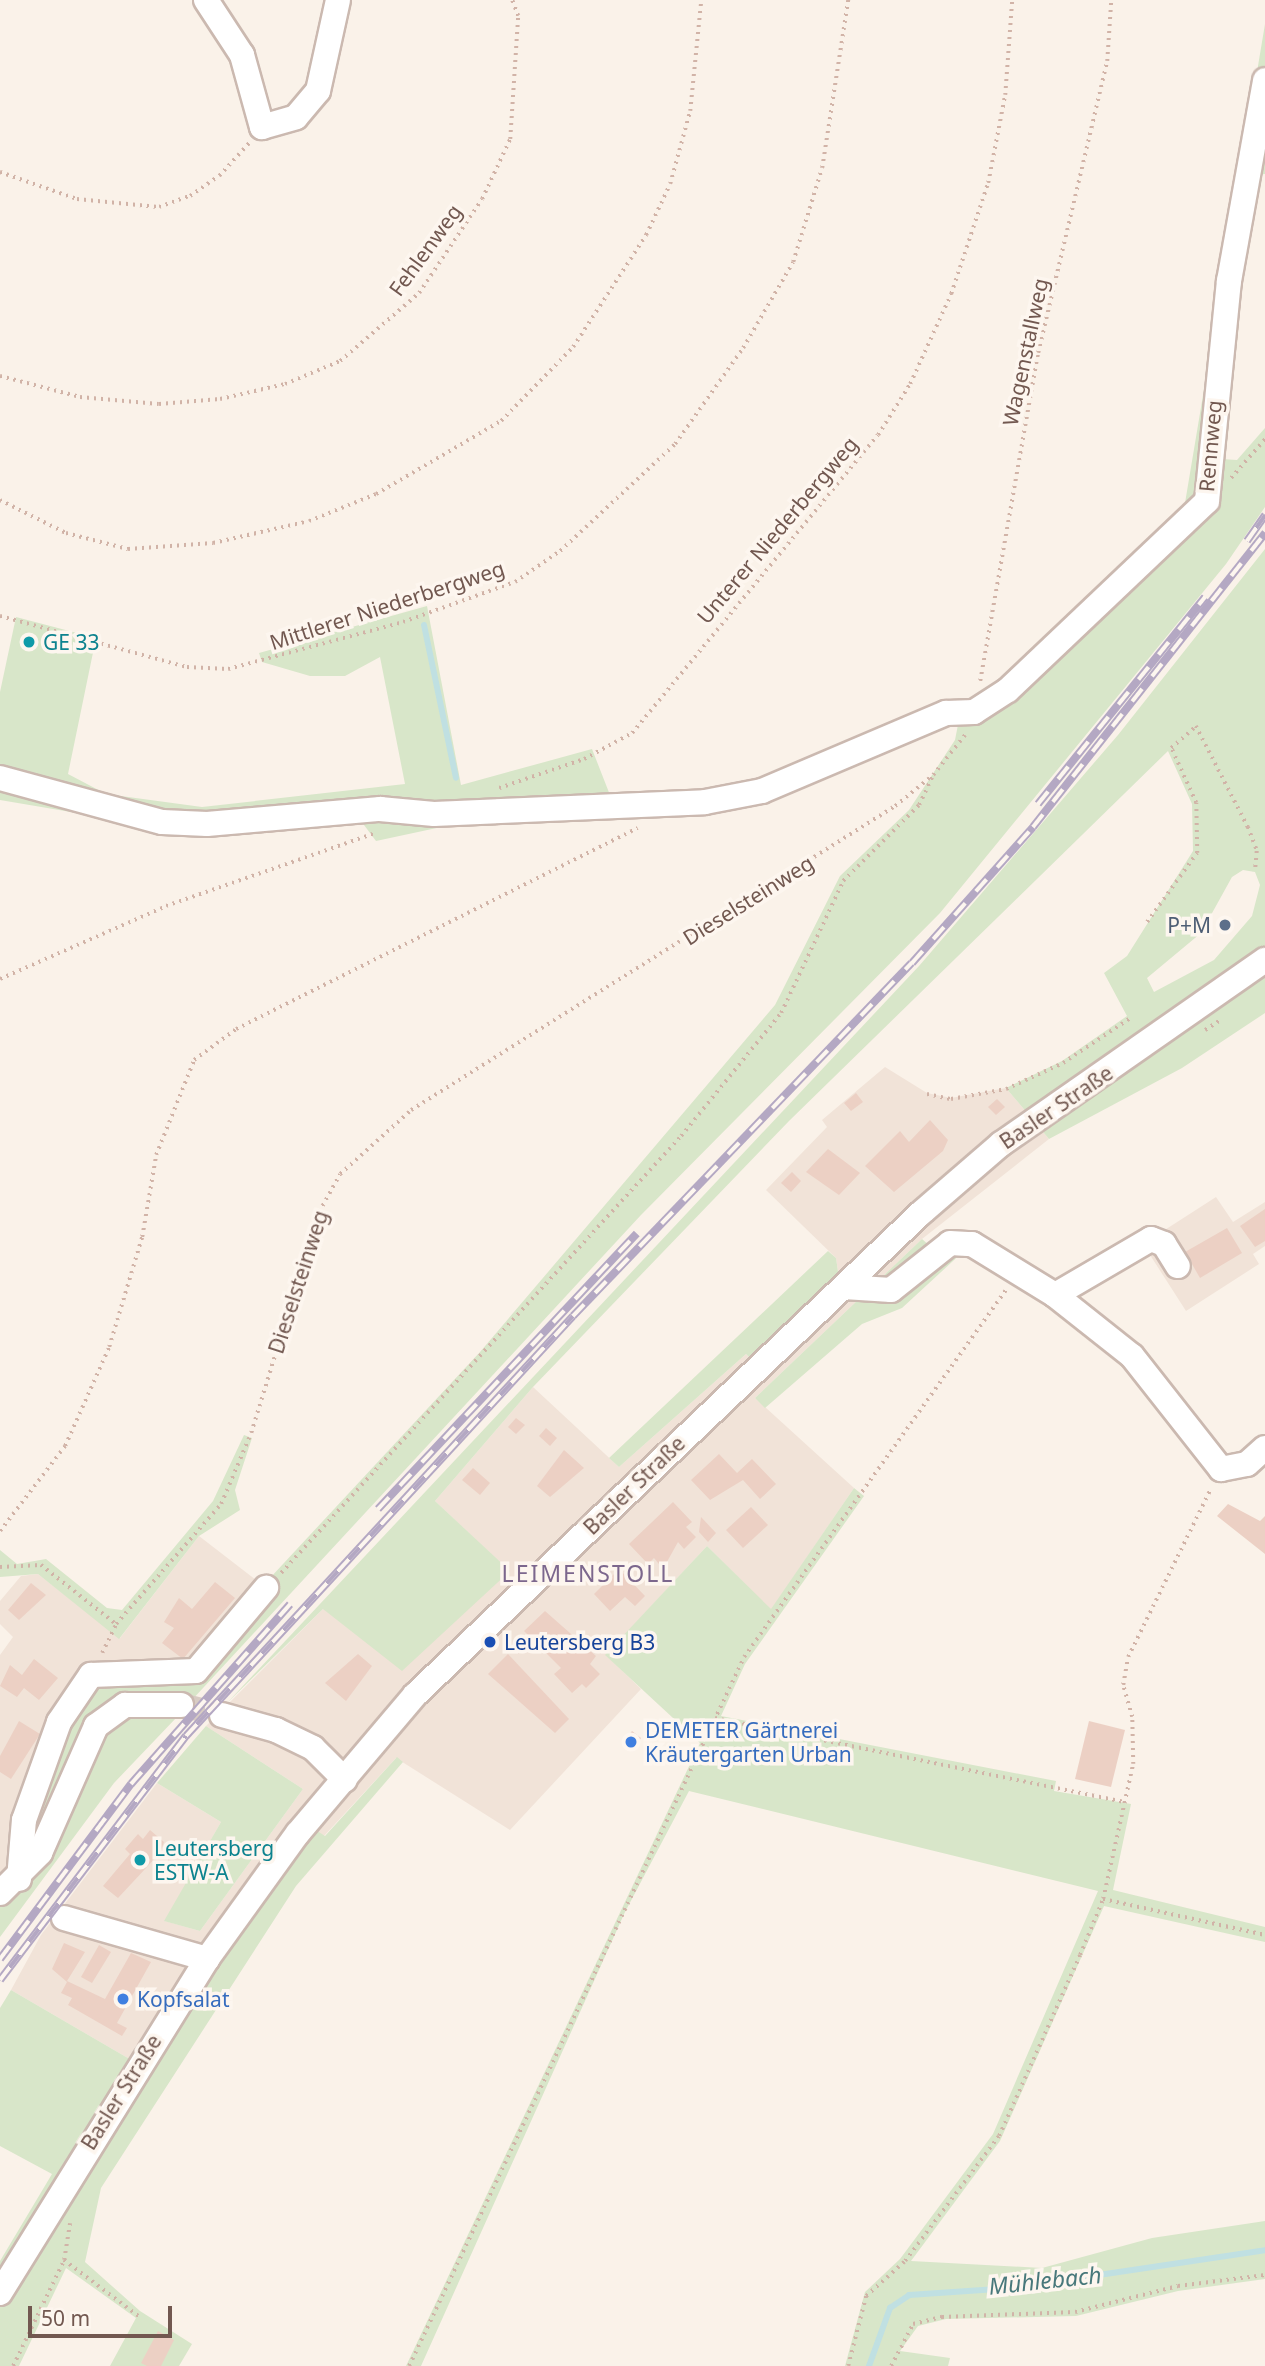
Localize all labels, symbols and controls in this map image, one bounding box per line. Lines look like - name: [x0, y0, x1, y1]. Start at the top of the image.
- street label: Fehlenweg: [383, 199, 467, 301]
- street label: Wagenstallweg: [997, 276, 1053, 428]
- street label: Rennweg: [1193, 399, 1227, 493]
- street label: Unterer Niederbergweg: [691, 431, 863, 629]
- street label: Mittlerer Niederbergweg: [267, 555, 507, 655]
- place label: GE 33: [43, 629, 99, 655]
- marker: GE 33: [21, 634, 37, 650]
- street label: Dieselsteinweg: [678, 850, 818, 950]
- place label: P+M: [1167, 912, 1211, 938]
- marker: P+M: [1217, 917, 1233, 933]
- street label: Basler Straße: [995, 1060, 1117, 1154]
- street label: Dieselsteinweg: [263, 1207, 333, 1357]
- street label: Basler Straße: [578, 1430, 690, 1540]
- district label: LEIMENSTOLL: [503, 1559, 673, 1587]
- place label: Leutersberg B3: [504, 1629, 655, 1655]
- marker: Leutersberg B3: [482, 1634, 498, 1650]
- place label: DEMETER Gärtnerei Kräutergarten Urban: [645, 1717, 852, 1767]
- marker: DEMETER Gärtnerei Kräutergarten Urban: [623, 1734, 639, 1750]
- place label: Leutersberg ESTW-A: [154, 1835, 274, 1885]
- marker: Leutersberg ESTW-A: [132, 1852, 148, 1868]
- place label: Kopfsalat: [137, 1986, 229, 2012]
- marker: Kopfsalat: [115, 1991, 131, 2007]
- street label: Basler Straße: [76, 2030, 166, 2154]
- water label: Mühlebach: [987, 2260, 1103, 2300]
- scale bar: [32, 2292, 175, 2336]
- text: 50 m: [41, 2304, 90, 2332]

